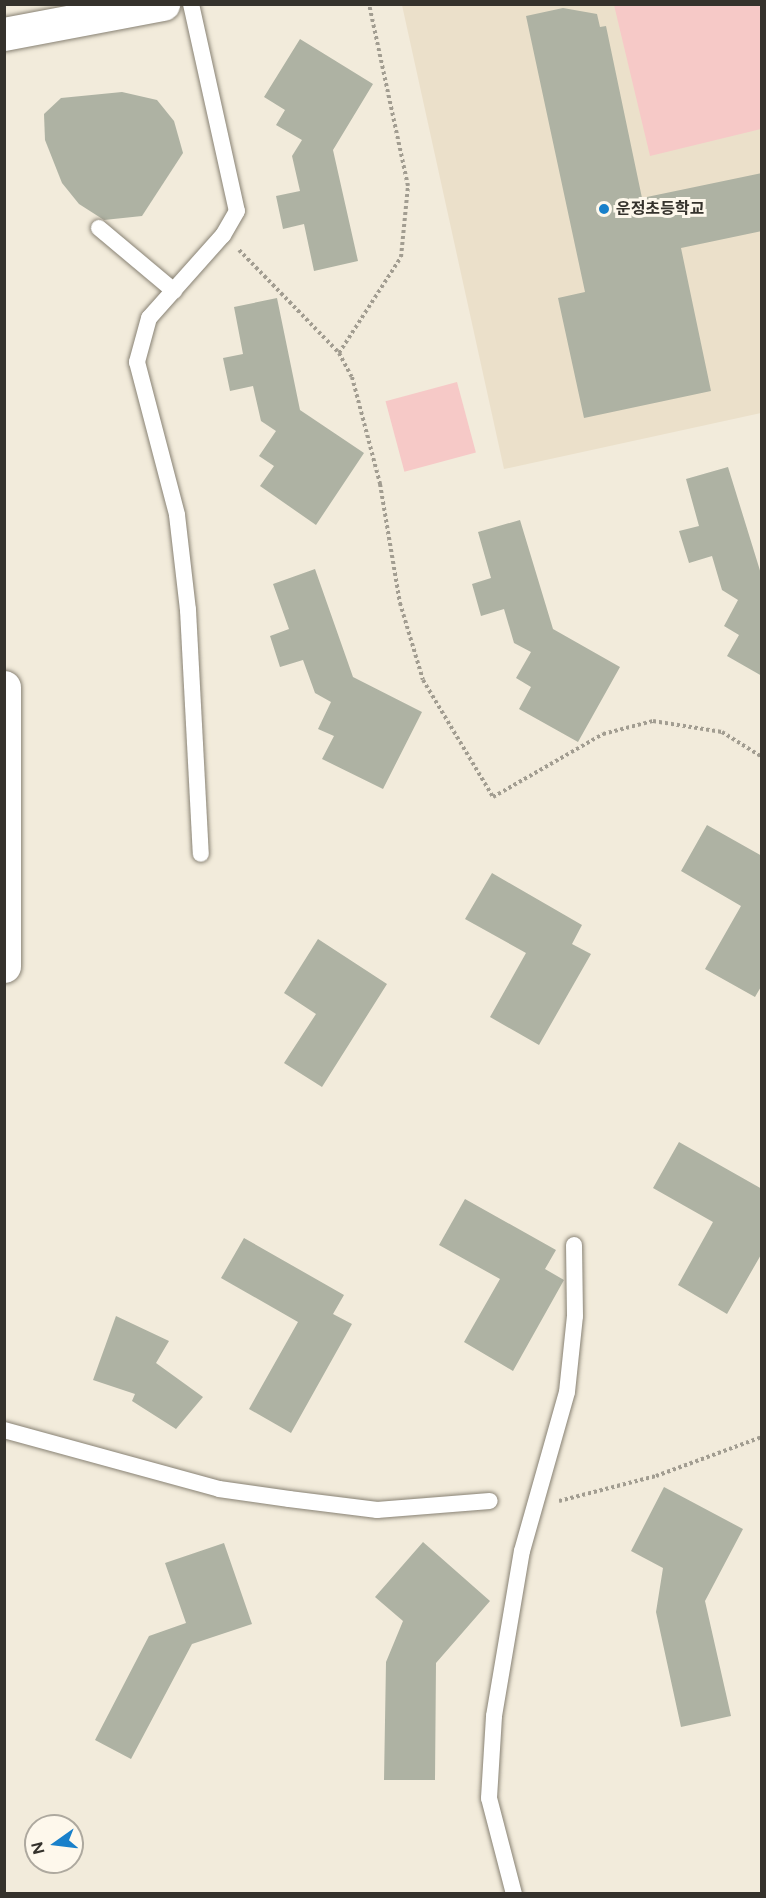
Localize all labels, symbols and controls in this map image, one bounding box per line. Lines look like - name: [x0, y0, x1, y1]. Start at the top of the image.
- place label: 운정초등학교: [616, 199, 704, 219]
- marker: 운정초등학교: [597, 202, 611, 216]
- north arrow: [24, 1814, 84, 1874]
- text: N: [27, 1840, 49, 1856]

